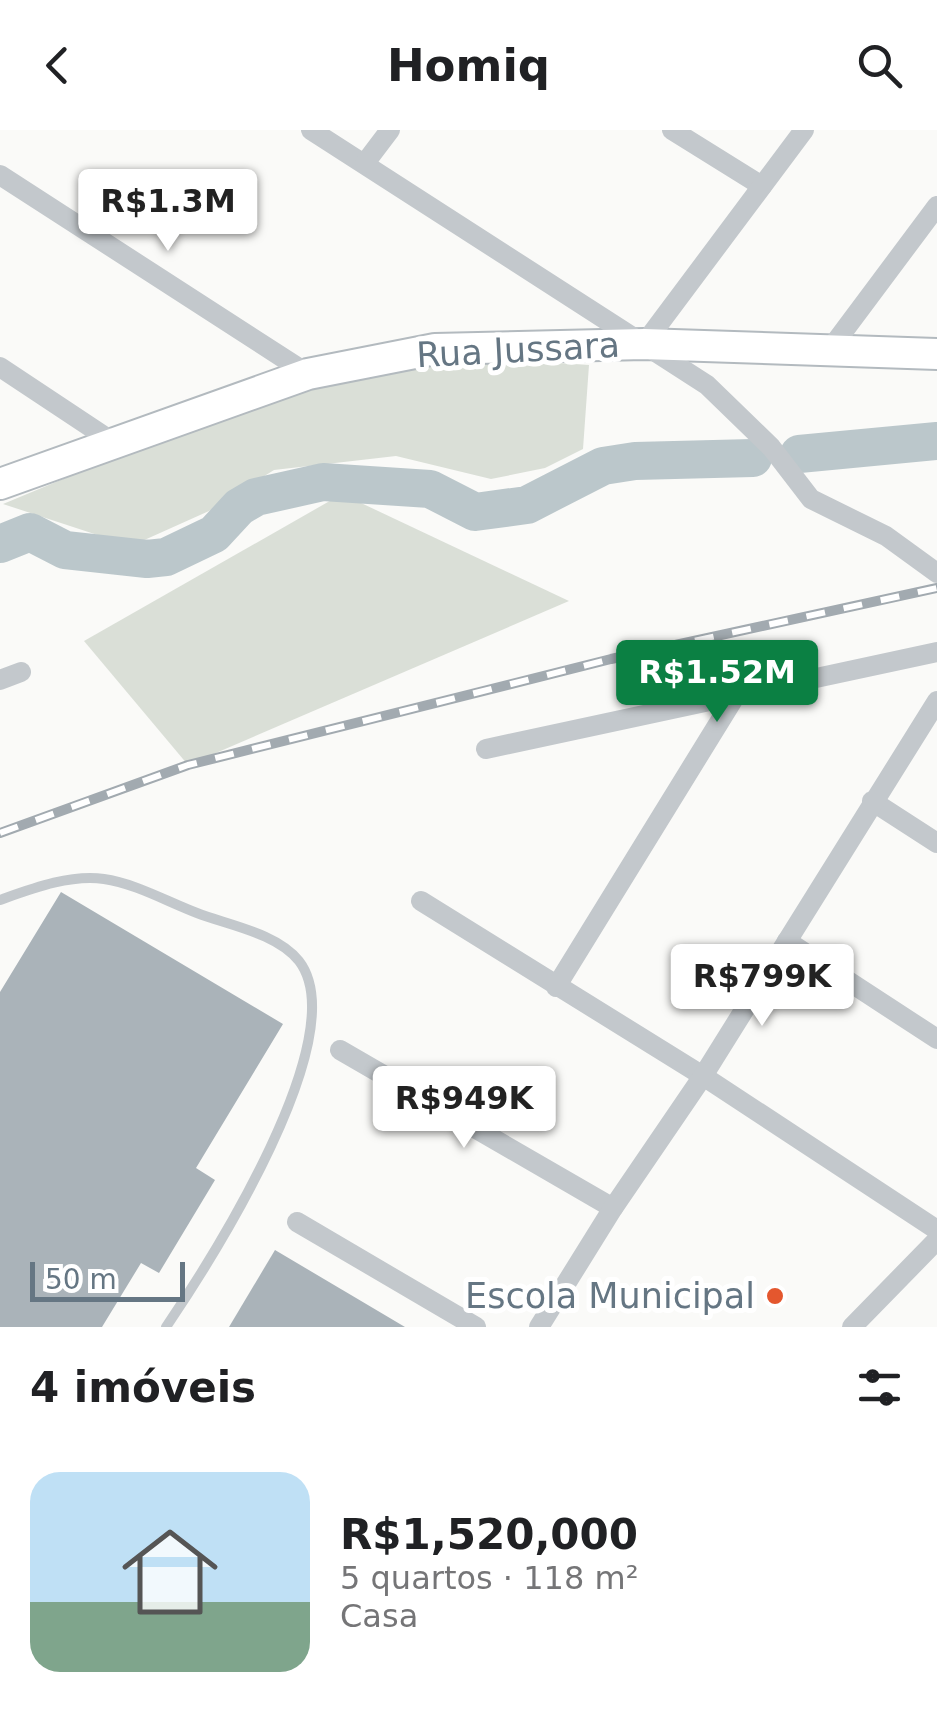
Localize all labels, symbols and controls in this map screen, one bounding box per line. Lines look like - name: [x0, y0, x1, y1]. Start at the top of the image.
- icon: back: [30, 38, 85, 93]
- icon: search: [852, 38, 907, 93]
- text: Homiq: [387, 39, 550, 92]
- pin: R$1.3M: [87, 169, 249, 254]
- text: R$1.3M: [100, 182, 236, 220]
- street label: Rua Jussara: [415, 325, 621, 375]
- pin: R$1.52M: [625, 640, 809, 725]
- text: R$1.52M: [638, 653, 796, 691]
- pin: R$799K: [681, 944, 843, 1029]
- text: R$799K: [693, 957, 831, 995]
- pin: R$949K: [383, 1066, 545, 1151]
- text: R$949K: [395, 1079, 533, 1117]
- scale bar: [30, 1257, 185, 1302]
- text: 50 m: [45, 1263, 117, 1296]
- place label: Escola Municipal: [465, 1276, 755, 1316]
- marker: Escola Municipal: [764, 1285, 786, 1307]
- icon: filters: [852, 1360, 907, 1415]
- text: 4 imóveis: [30, 1363, 256, 1412]
- text: R$1,520,000: [340, 1510, 638, 1559]
- icon: home: [110, 1512, 230, 1632]
- text: 5 quartos · 118 m²: [340, 1559, 638, 1597]
- text: Casa: [340, 1597, 418, 1635]

